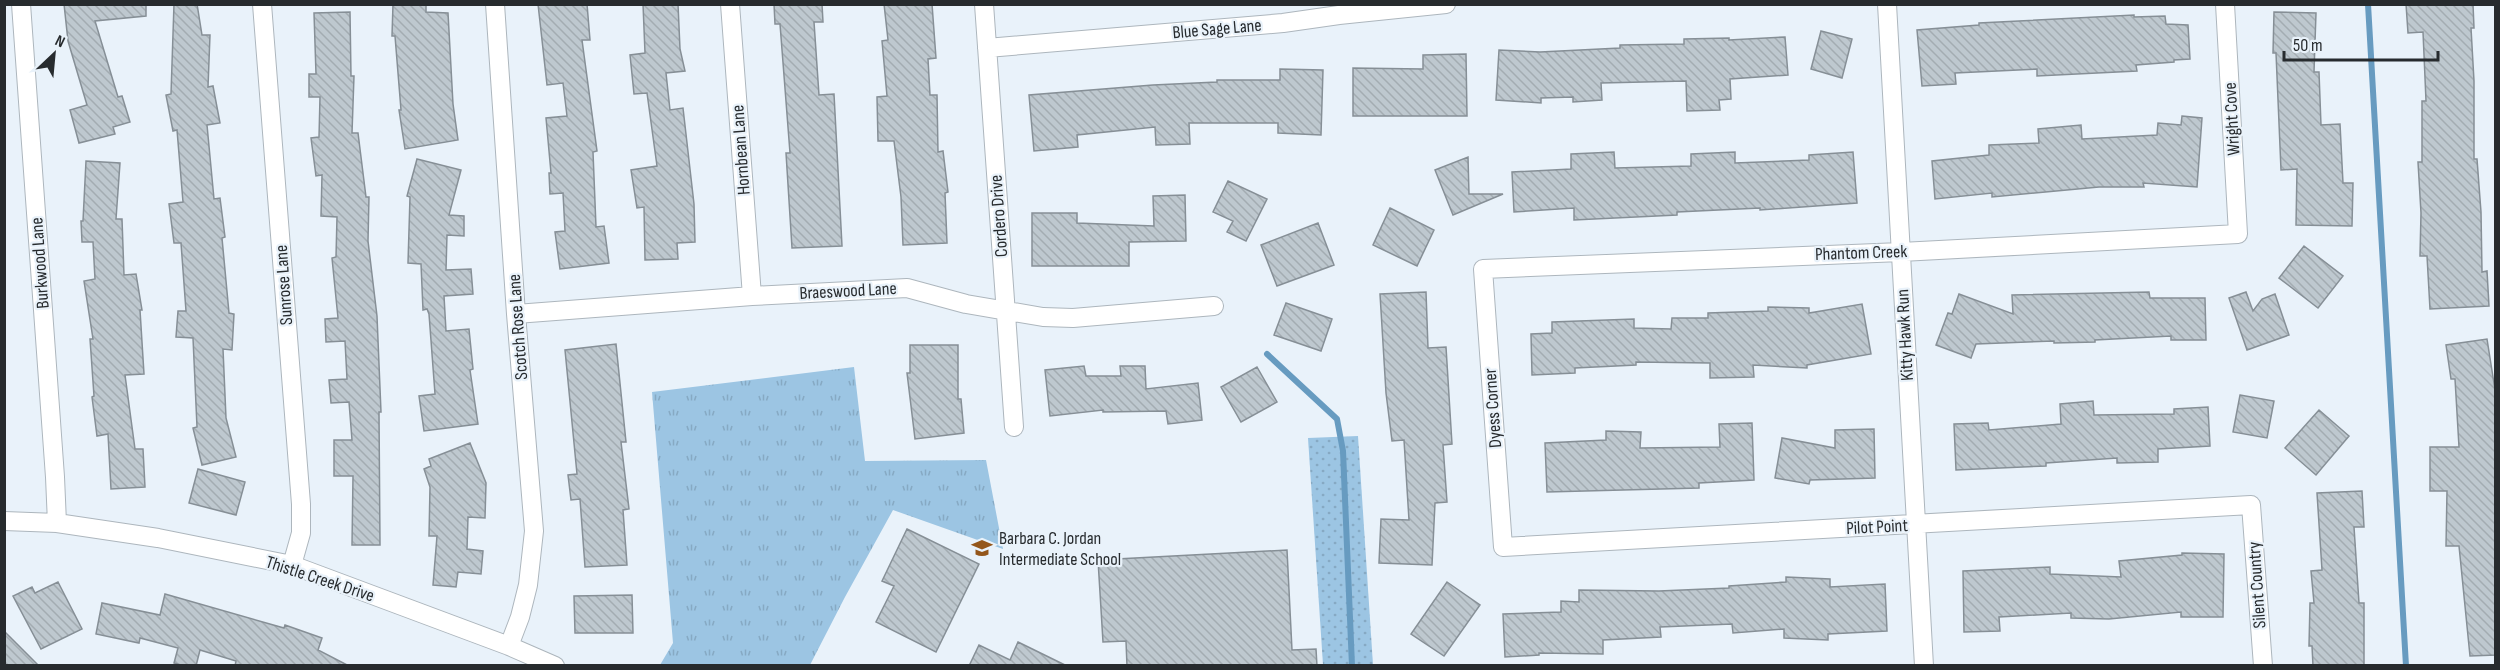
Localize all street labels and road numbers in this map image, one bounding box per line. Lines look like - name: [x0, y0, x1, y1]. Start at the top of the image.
- street label: Blue Sage Lane: [1172, 15, 1262, 43]
- street label: Wright Cove: [2220, 82, 2244, 156]
- street label: Hornbean Lane: [727, 104, 755, 196]
- street label: Cordero Drive: [986, 174, 1012, 258]
- street label: Burkwood Lane: [26, 217, 54, 309]
- street label: Phantom Creek: [1815, 241, 1908, 265]
- street label: Sunrose Lane: [271, 244, 297, 326]
- street label: Scotch Rose Lane: [504, 273, 532, 381]
- street label: Braeswood Lane: [799, 278, 897, 304]
- street label: Kitty Hawk Run: [1892, 289, 1918, 381]
- street label: Dyess Corner: [1480, 367, 1506, 449]
- street label: Pilot Point: [1846, 515, 1909, 539]
- street label: Silent Country: [2243, 541, 2271, 629]
- street label: Thistle Creek Drive: [263, 552, 377, 606]

